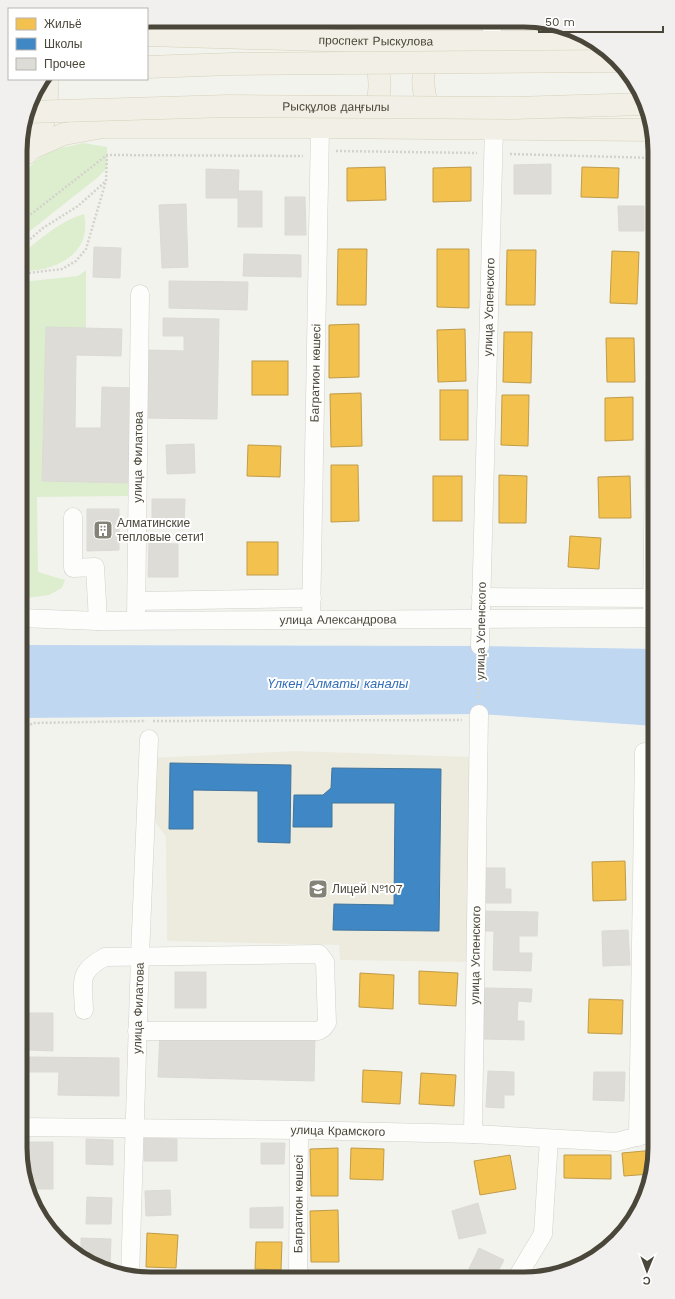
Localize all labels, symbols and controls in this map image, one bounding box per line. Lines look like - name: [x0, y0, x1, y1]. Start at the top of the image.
- legend: [8, 8, 148, 80]
- scale bar: [539, 8, 663, 34]
- text: 50 m: [545, 15, 575, 29]
- text: Жильё: [44, 17, 82, 31]
- street label: проспект Рыскулова: [318, 33, 434, 49]
- text: Школы: [44, 37, 82, 51]
- text: Прочее: [44, 57, 86, 71]
- street label: Рысқұлов даңғылы: [282, 99, 390, 114]
- street label: улица Успенского: [481, 257, 497, 357]
- street label: Багратион көшесі: [308, 324, 323, 422]
- street label: улица Филатова: [130, 411, 146, 503]
- place label: Алматинские тепловые сети1: [117, 516, 204, 544]
- building icon: Алматинские тепловые сети1: [92, 519, 114, 541]
- street label: улица Успенского: [473, 581, 489, 680]
- street label: улица Александрова: [279, 612, 397, 627]
- water label: Үлкен Алматы каналы: [268, 676, 409, 691]
- school or university icon: Лицей №107: [307, 878, 329, 900]
- place label: Лицей №107: [332, 882, 403, 896]
- street label: улица Успенского: [468, 905, 483, 1004]
- street label: улица Филатова: [130, 962, 147, 1054]
- street label: улица Крамского: [291, 1123, 386, 1139]
- street label: Багратион көшесі: [291, 1155, 306, 1253]
- north arrow: [627, 1251, 667, 1291]
- text: С: [643, 1274, 651, 1287]

